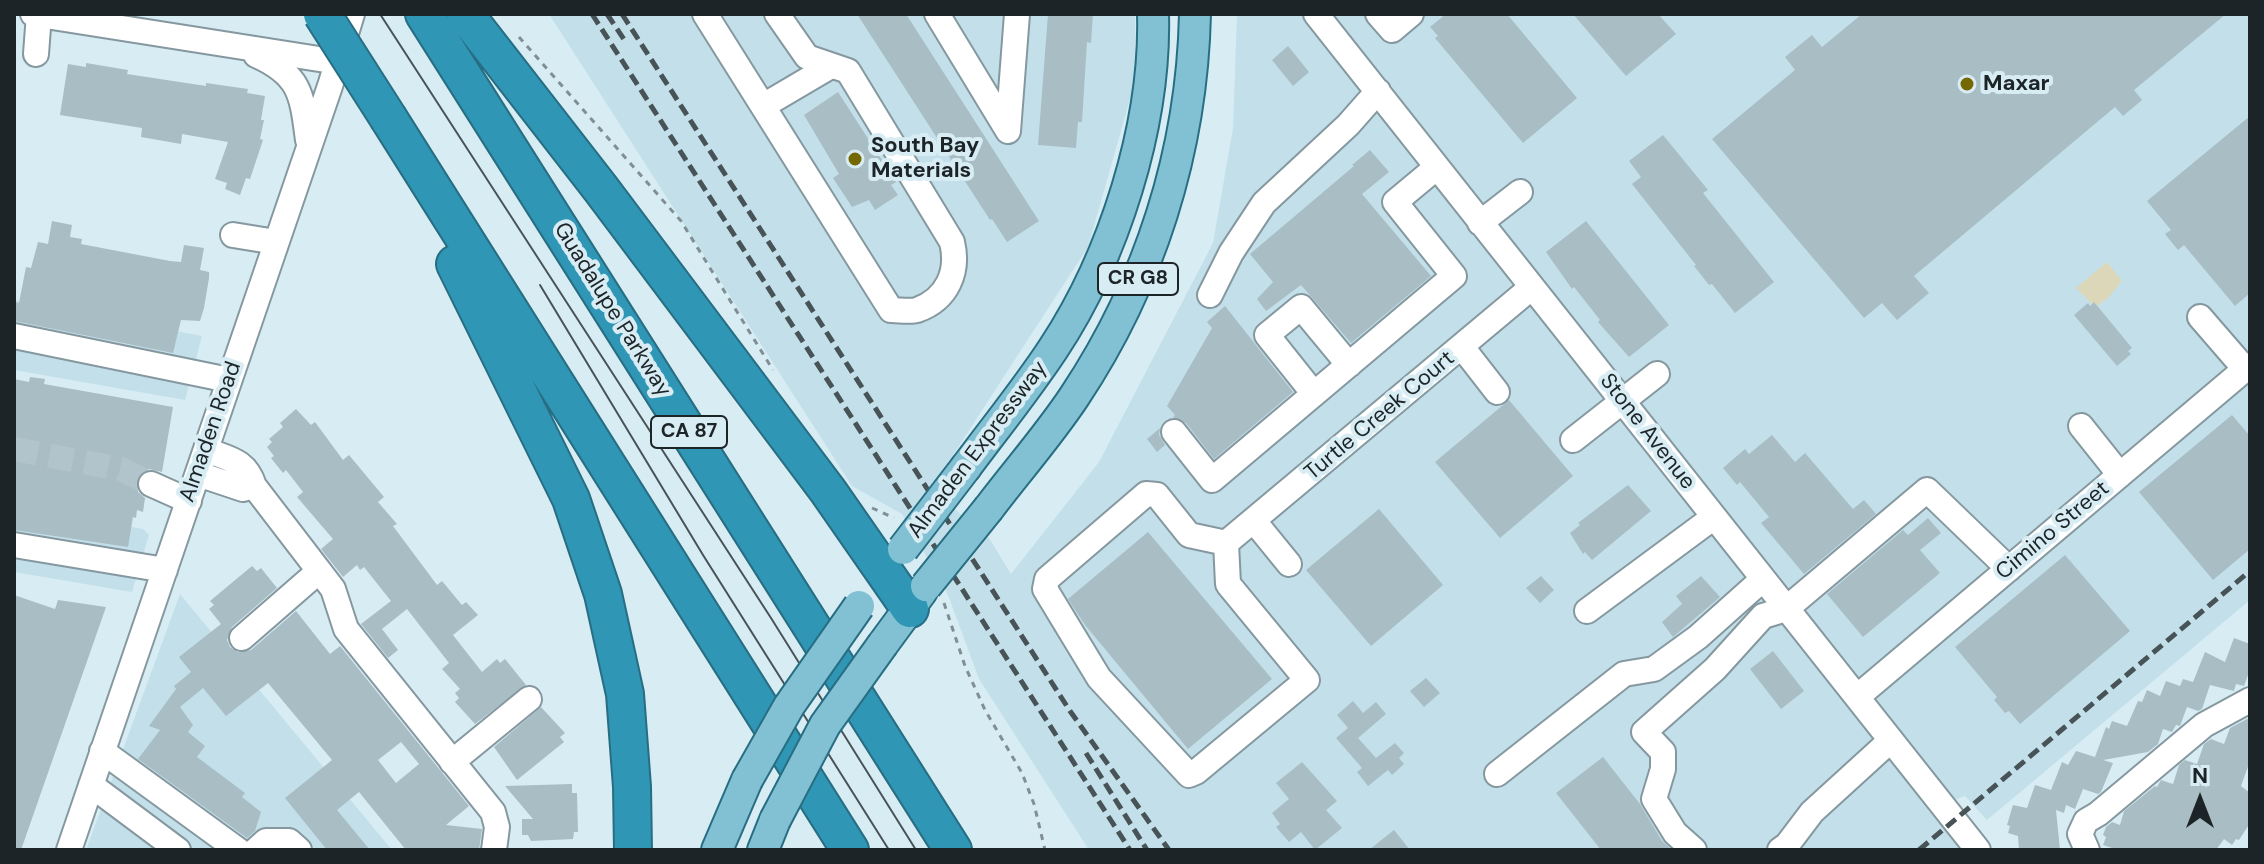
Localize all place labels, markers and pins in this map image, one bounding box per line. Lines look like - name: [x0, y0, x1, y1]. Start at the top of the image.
- place label: Maxar: [1983, 71, 2050, 97]
- marker: Maxar: [1958, 75, 1976, 93]
- place label: South Bay Materials: [871, 133, 979, 184]
- marker: South Bay Materials: [846, 150, 864, 168]

